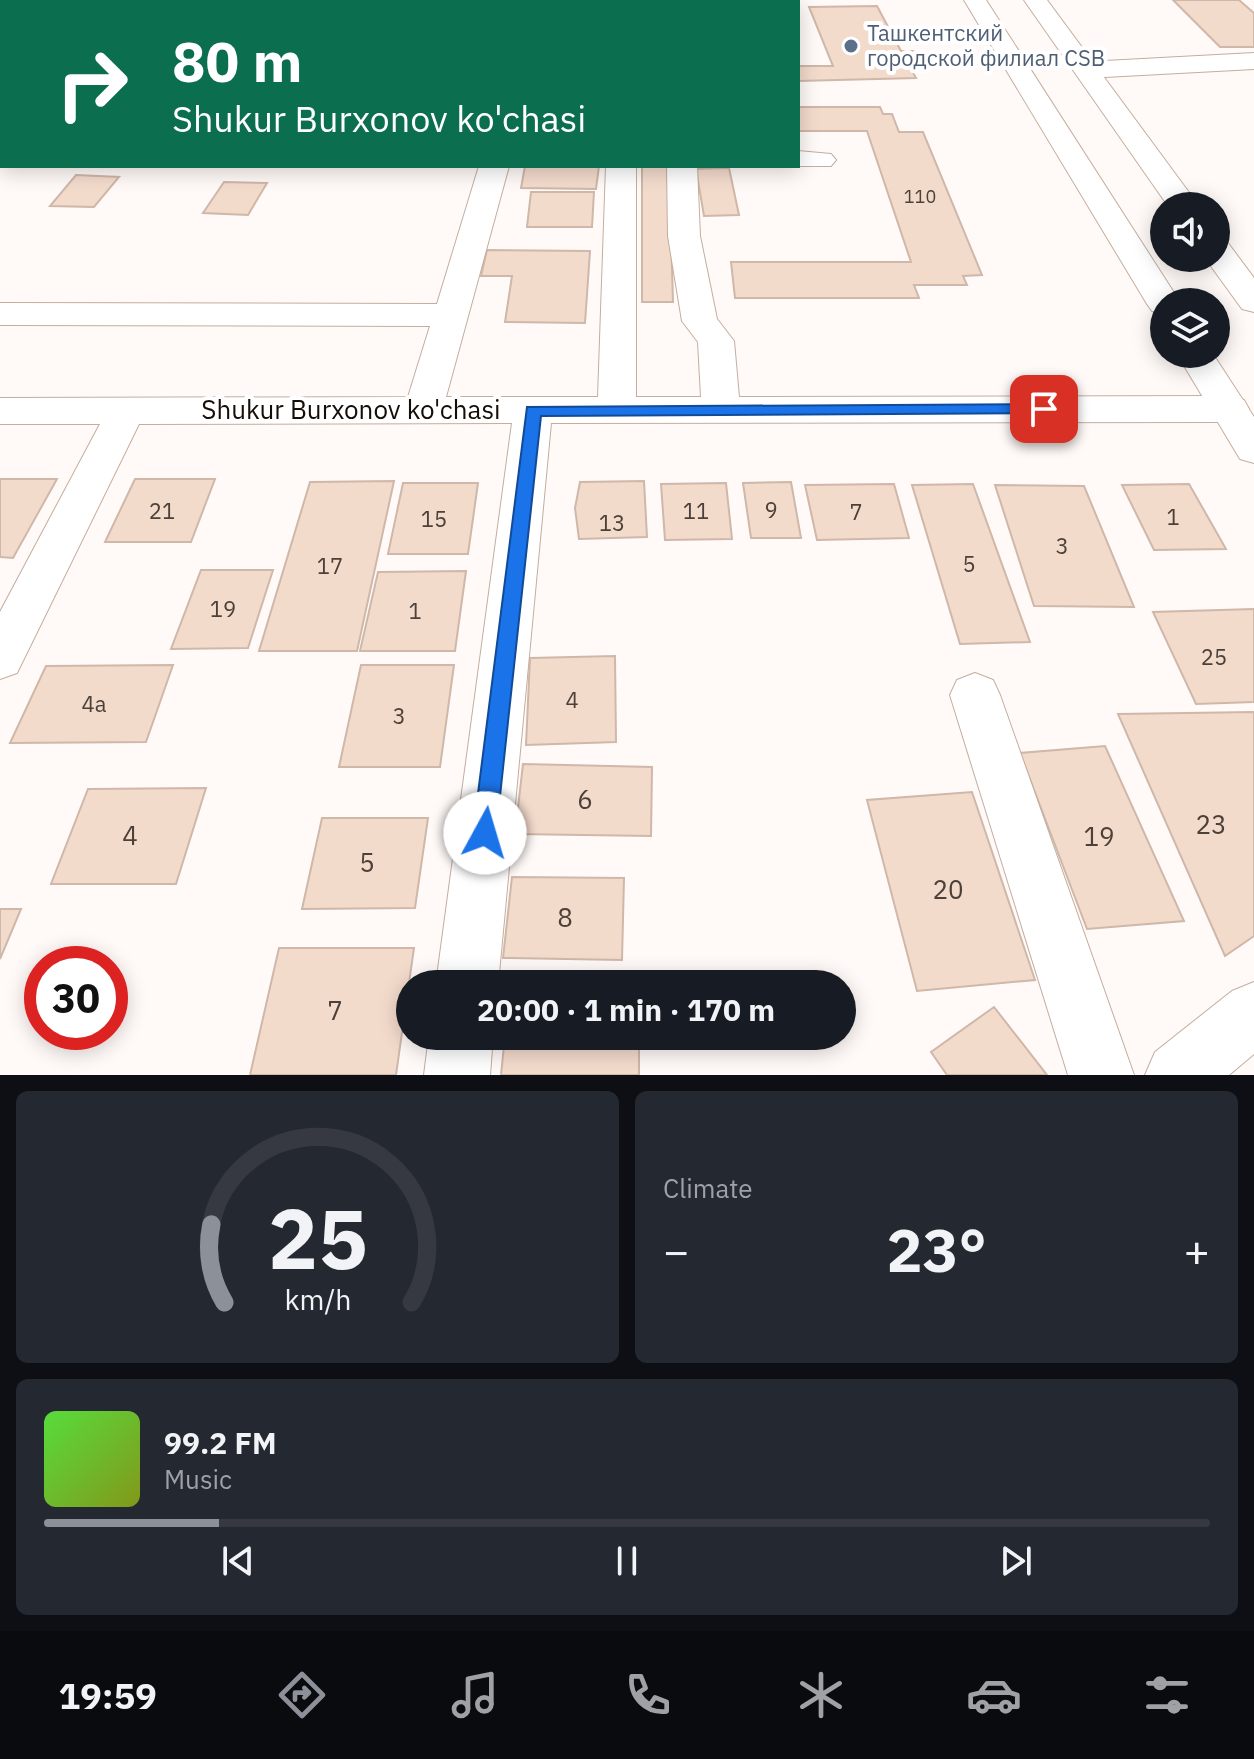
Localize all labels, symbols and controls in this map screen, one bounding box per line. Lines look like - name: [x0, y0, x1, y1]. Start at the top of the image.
- place label: Ташкентский городской филиал CSB: [867, 18, 1105, 72]
- text: 80 m: [172, 25, 302, 97]
- icon: right: [40, 32, 144, 136]
- marker: Ташкентский городской филиал CSB: [842, 37, 860, 55]
- text: Shukur Burxonov ko'chasi: [172, 95, 586, 142]
- house number: 110: [904, 185, 936, 208]
- map controls: [1150, 192, 1230, 368]
- button: sound: [1150, 192, 1230, 272]
- button: layers: [1150, 288, 1230, 368]
- pin: [1010, 375, 1078, 443]
- icon: arrive: [1022, 387, 1066, 431]
- street label: Shukur Burxonov ko'chasi: [201, 392, 501, 426]
- house number: 9: [764, 495, 778, 524]
- house number: 21: [149, 496, 175, 525]
- house number: 11: [683, 496, 709, 525]
- house number: 7: [849, 497, 863, 526]
- house number: 1: [1166, 502, 1180, 531]
- house number: 15: [421, 504, 447, 533]
- house number: 13: [599, 508, 625, 537]
- house number: 3: [1055, 531, 1069, 560]
- house number: 5: [962, 549, 976, 578]
- house number: 17: [317, 551, 343, 580]
- house number: 19: [210, 594, 236, 623]
- house number: 1: [408, 596, 422, 625]
- house number: 25: [1201, 642, 1227, 671]
- house number: 4: [565, 685, 579, 714]
- house number: 4а: [82, 689, 107, 718]
- house number: 3: [392, 701, 406, 730]
- house number: 6: [577, 782, 593, 816]
- position arrow: [443, 791, 527, 875]
- house number: 23: [1195, 807, 1227, 841]
- house number: 4: [122, 818, 138, 852]
- house number: 19: [1083, 819, 1115, 853]
- house number: 5: [359, 845, 375, 879]
- house number: 20: [932, 872, 964, 906]
- house number: 8: [557, 900, 573, 934]
- speed limit sign: 30: [24, 946, 128, 1050]
- text: 20:00 · 1 min · 170 m: [477, 990, 775, 1029]
- house number: 7: [327, 993, 343, 1027]
- text: Climate: [663, 1171, 753, 1205]
- text: 25: [268, 1184, 367, 1292]
- text: 23°: [886, 1210, 987, 1289]
- text: −: [663, 1222, 689, 1279]
- text: +: [1184, 1222, 1210, 1279]
- text: km/h: [284, 1281, 351, 1318]
- text: 99.2 FM: [164, 1423, 277, 1462]
- text: Music: [164, 1462, 232, 1496]
- icon: previous: [216, 1539, 260, 1583]
- icon: pause: [605, 1539, 649, 1583]
- icon: next: [994, 1539, 1038, 1583]
- icon: directions: [274, 1667, 330, 1723]
- icon: music: [447, 1667, 503, 1723]
- icon: phone: [620, 1667, 676, 1723]
- icon: climate: [793, 1667, 849, 1723]
- icon: car: [966, 1667, 1022, 1723]
- icon: filters: [1139, 1667, 1195, 1723]
- text: 19:59: [59, 1672, 157, 1719]

